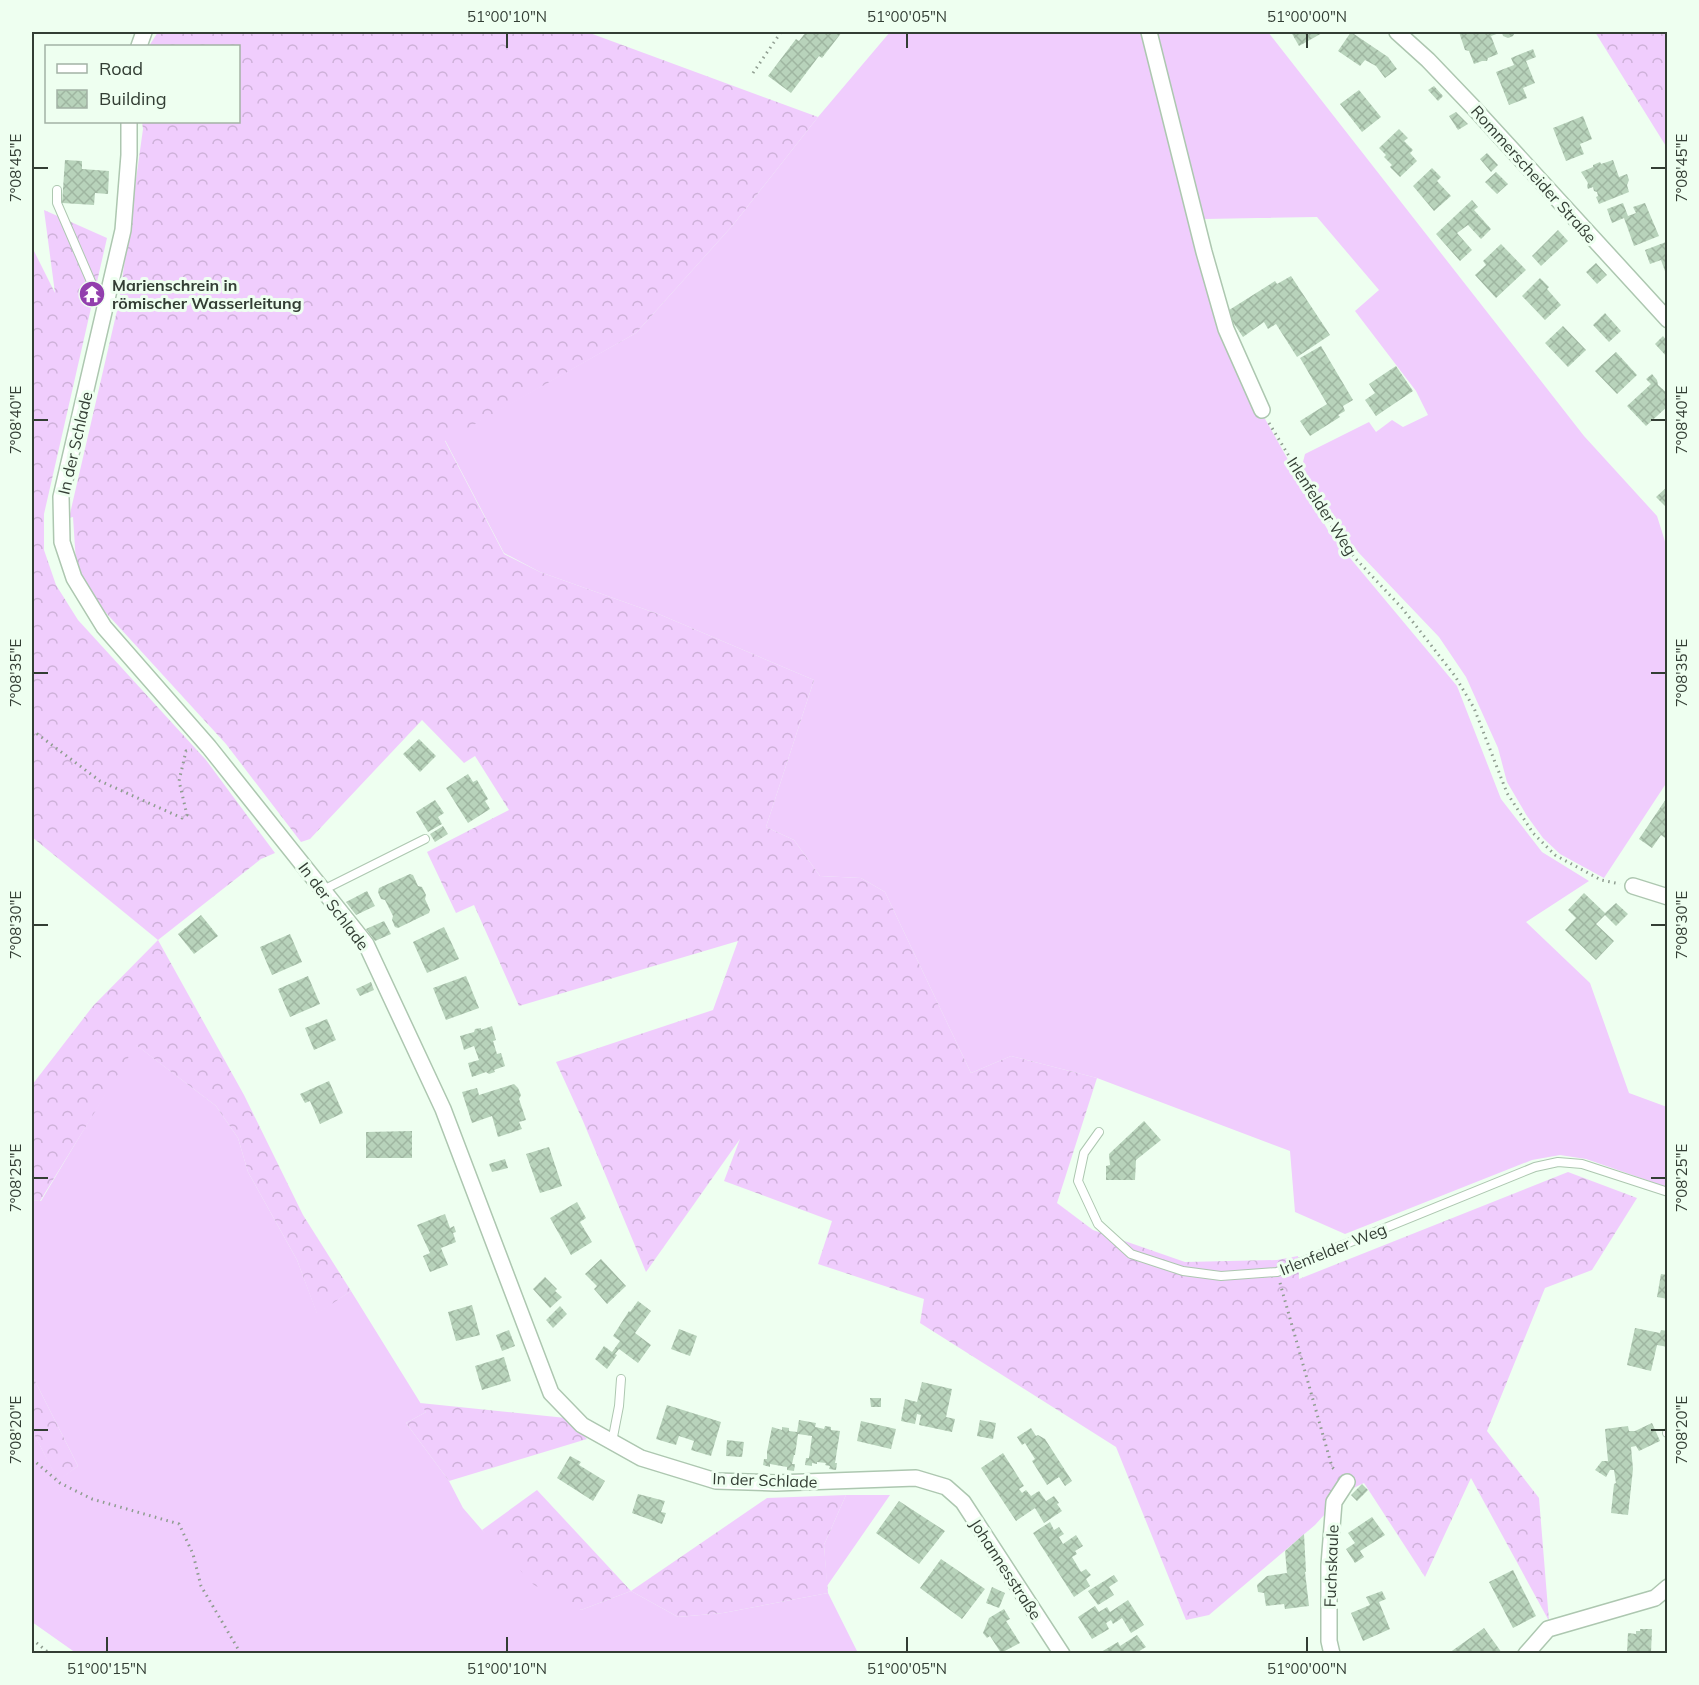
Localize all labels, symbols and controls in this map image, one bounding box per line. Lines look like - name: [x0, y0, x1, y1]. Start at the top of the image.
- text: 51°00'10"N: [467, 7, 547, 26]
- text: 51°00'05"N: [867, 7, 947, 26]
- text: 51°00'00"N: [1267, 7, 1347, 26]
- legend: [45, 45, 240, 123]
- text: Road: [99, 57, 143, 80]
- text: Building: [99, 87, 167, 110]
- street label: Rommerscheider Straße: [1467, 101, 1601, 247]
- text: 7°08'45"E: [6, 134, 25, 202]
- text: 7°08'45"E: [1672, 134, 1691, 202]
- place label: Marienschrein in römischer Wasserleitung: [112, 275, 302, 313]
- temple icon: Marienschrein in römischer Wasserleitung: [77, 279, 107, 309]
- text: 7°08'40"E: [6, 386, 25, 454]
- text: 7°08'40"E: [1672, 386, 1691, 454]
- street label: In der Schlade: [53, 390, 97, 496]
- street label: Irlenfelder Weg: [1283, 453, 1361, 559]
- text: 7°08'35"E: [6, 639, 25, 707]
- text: 7°08'35"E: [1672, 639, 1691, 707]
- street label: In der Schlade: [294, 858, 374, 954]
- text: 7°08'30"E: [6, 891, 25, 959]
- text: 7°08'30"E: [1672, 891, 1691, 959]
- text: 7°08'25"E: [6, 1144, 25, 1212]
- text: 7°08'25"E: [1672, 1144, 1691, 1212]
- street label: Irlenfelder Weg: [1277, 1219, 1389, 1279]
- text: 7°08'20"E: [6, 1396, 25, 1464]
- text: 7°08'20"E: [1672, 1396, 1691, 1464]
- street label: In der Schlade: [712, 1468, 818, 1492]
- street label: Johannesstraße: [966, 1515, 1046, 1623]
- street label: Fuchskaule: [1320, 1524, 1342, 1608]
- text: 51°00'15"N: [67, 1659, 147, 1678]
- text: 51°00'10"N: [467, 1659, 547, 1678]
- text: 51°00'05"N: [867, 1659, 947, 1678]
- text: 51°00'00"N: [1267, 1659, 1347, 1678]

